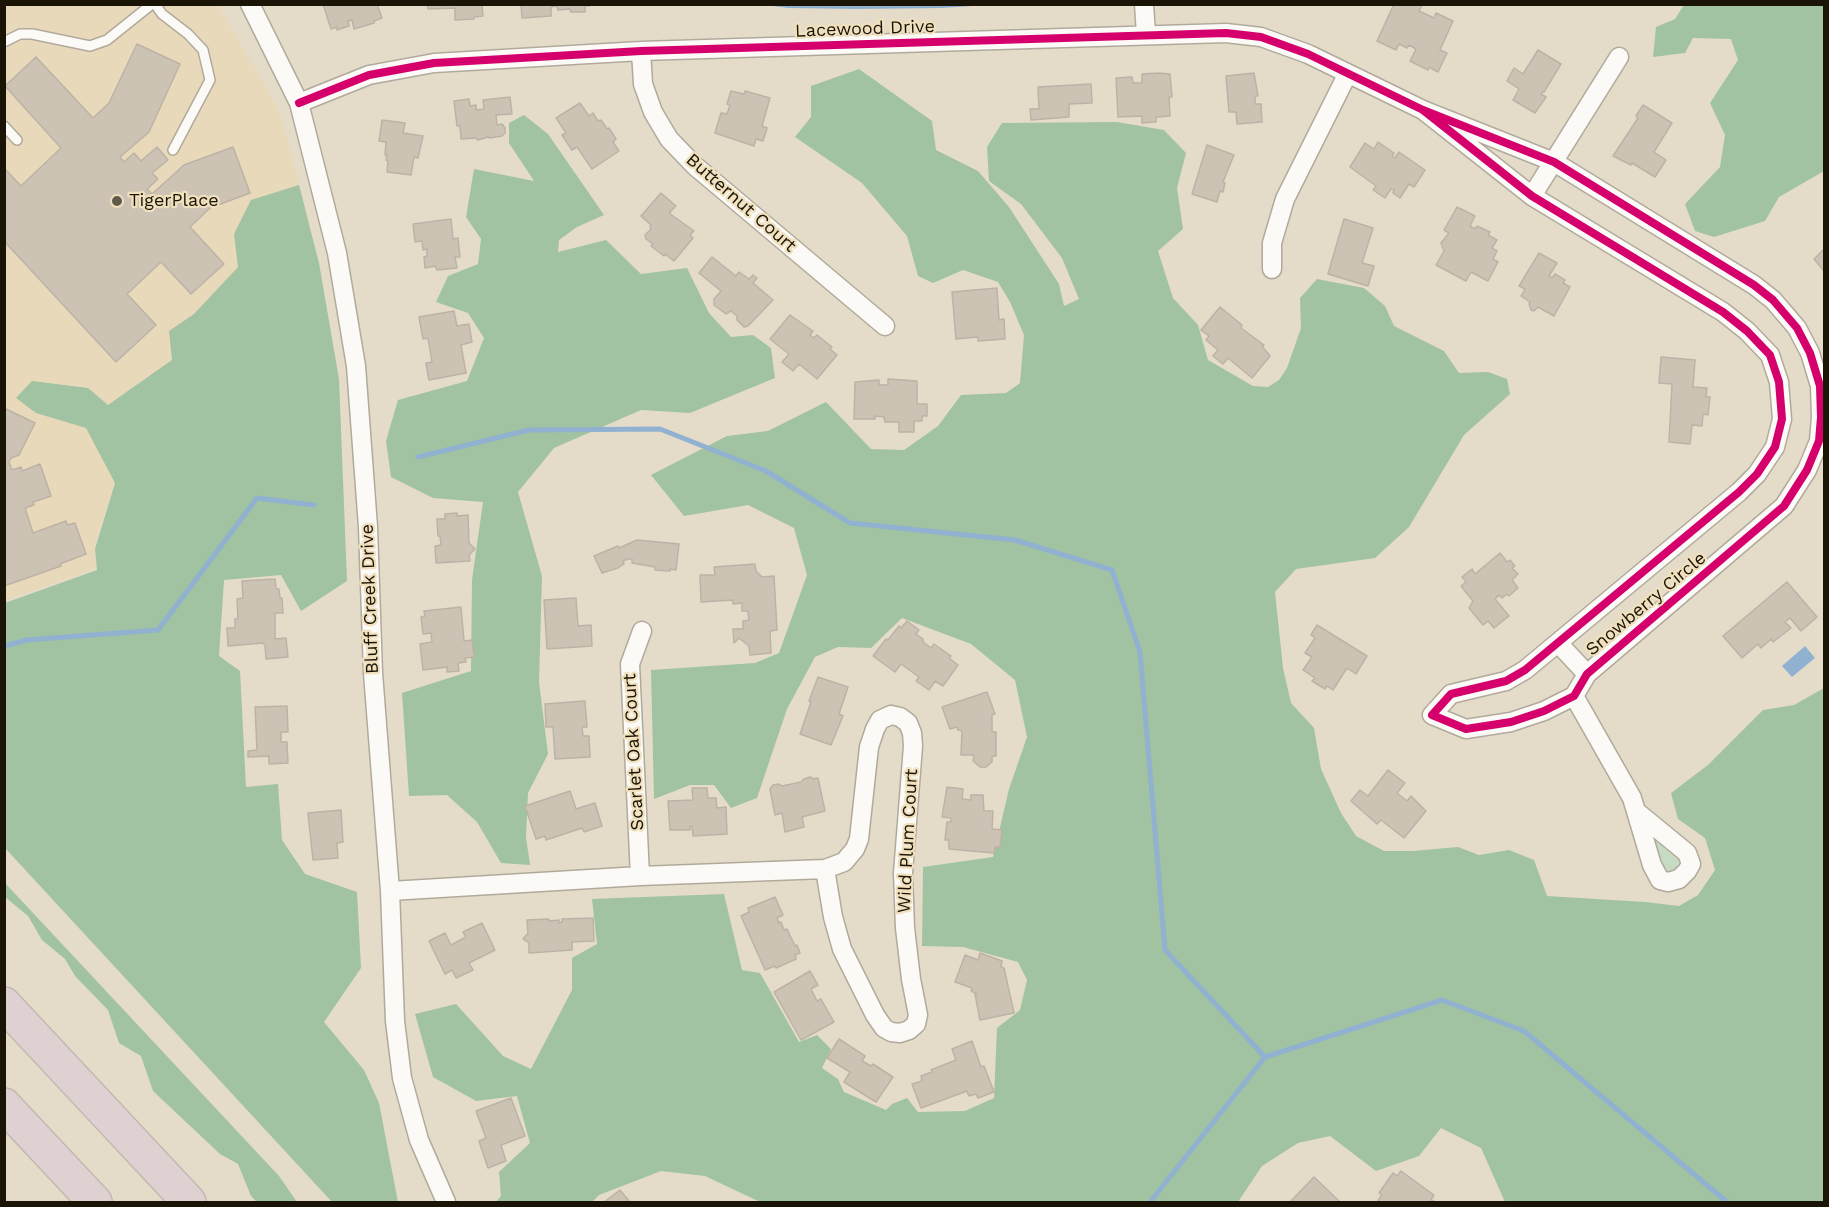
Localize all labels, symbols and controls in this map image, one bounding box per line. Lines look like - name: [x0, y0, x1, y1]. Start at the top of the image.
- street label: Lacewood Drive: [795, 16, 935, 42]
- street label: Butternut Court: [681, 149, 801, 257]
- place label: TigerPlace: [129, 190, 219, 212]
- marker: TigerPlace: [110, 194, 124, 208]
- street label: Bluff Creek Drive: [357, 524, 383, 674]
- street label: Snowberry Circle: [1582, 547, 1710, 661]
- street label: Scarlet Oak Court: [619, 673, 649, 831]
- street label: Wild Plum Court: [893, 768, 923, 914]

